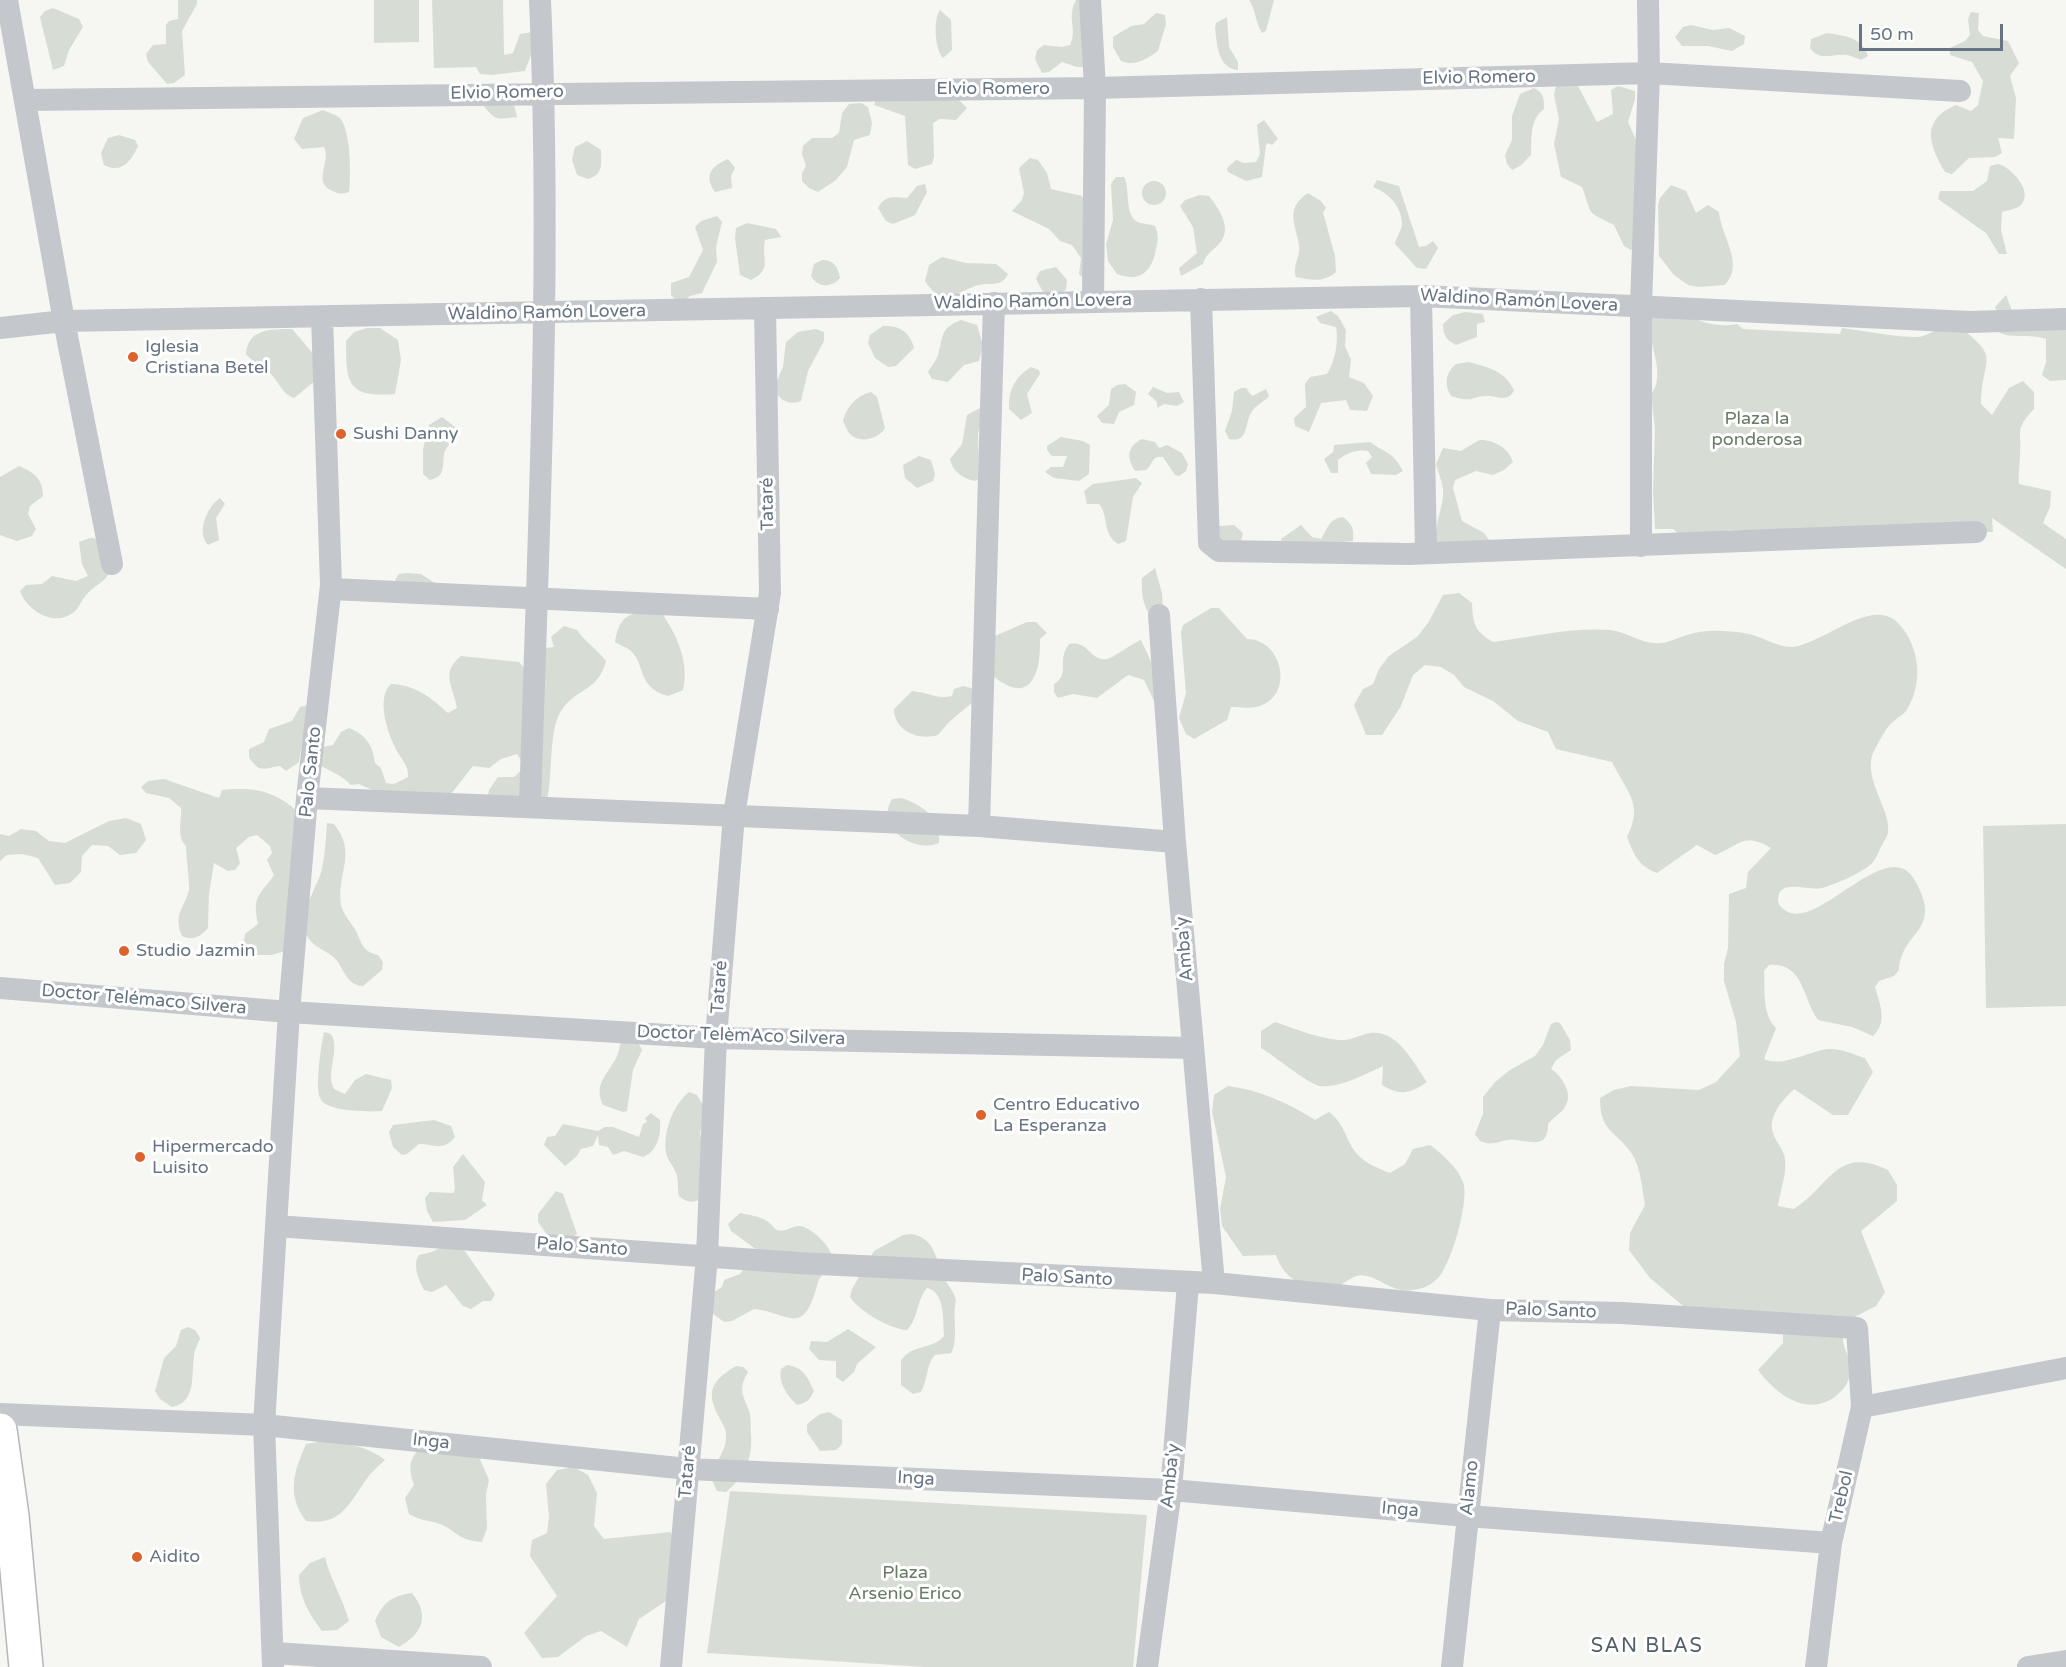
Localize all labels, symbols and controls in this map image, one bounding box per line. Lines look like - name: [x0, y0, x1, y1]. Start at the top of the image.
- scale bar: [1862, 12, 2006, 50]
- text: 50 m: [1870, 23, 1914, 45]
- street label: Elvio Romero: [1422, 66, 1536, 90]
- street label: Elvio Romero: [936, 78, 1050, 100]
- street label: Elvio Romero: [450, 81, 564, 105]
- street label: Waldino Ramón Lovera: [1419, 285, 1619, 317]
- street label: Waldino Ramón Lovera: [934, 289, 1132, 315]
- street label: Waldino Ramón Lovera: [448, 300, 646, 326]
- place label: Iglesia Cristiana Betel: [145, 336, 269, 378]
- marker: Iglesia Cristiana Betel: [126, 350, 140, 364]
- park label: Plaza la ponderosa: [1711, 408, 1803, 450]
- place label: Sushi Danny: [353, 423, 459, 445]
- marker: Sushi Danny: [334, 427, 348, 441]
- street label: Tataré: [757, 477, 779, 531]
- street label: Palo Santo: [295, 725, 327, 819]
- street label: Amba'y: [1171, 916, 1199, 982]
- place label: Studio Jazmin: [136, 940, 255, 962]
- marker: Studio Jazmin: [117, 944, 131, 958]
- street label: Tataré: [707, 960, 733, 1014]
- street label: Doctor Telémaco Silvera: [40, 980, 248, 1020]
- street label: Doctor TelèmAco Silvera: [636, 1022, 846, 1050]
- place label: Centro Educativo La Esperanza: [993, 1094, 1140, 1136]
- marker: Centro Educativo La Esperanza: [974, 1108, 988, 1122]
- place label: Hipermercado Luisito: [152, 1136, 274, 1178]
- marker: Hipermercado Luisito: [133, 1150, 147, 1164]
- street label: Palo Santo: [536, 1233, 628, 1261]
- street label: Palo Santo: [1021, 1265, 1113, 1291]
- street label: Palo Santo: [1505, 1299, 1597, 1323]
- street label: Inga: [411, 1429, 451, 1455]
- street label: Amba'y: [1157, 1443, 1185, 1509]
- street label: Tataré: [675, 1445, 701, 1499]
- street label: Alamo: [1456, 1459, 1484, 1517]
- street label: Inga: [897, 1467, 935, 1491]
- street label: Trebol: [1825, 1469, 1859, 1525]
- street label: Inga: [1380, 1498, 1420, 1522]
- place label: Aidito: [149, 1546, 200, 1568]
- marker: Aidito: [130, 1550, 144, 1564]
- park label: Plaza Arsenio Erico: [848, 1562, 962, 1604]
- district label: SAN BLAS: [1591, 1635, 1703, 1659]

